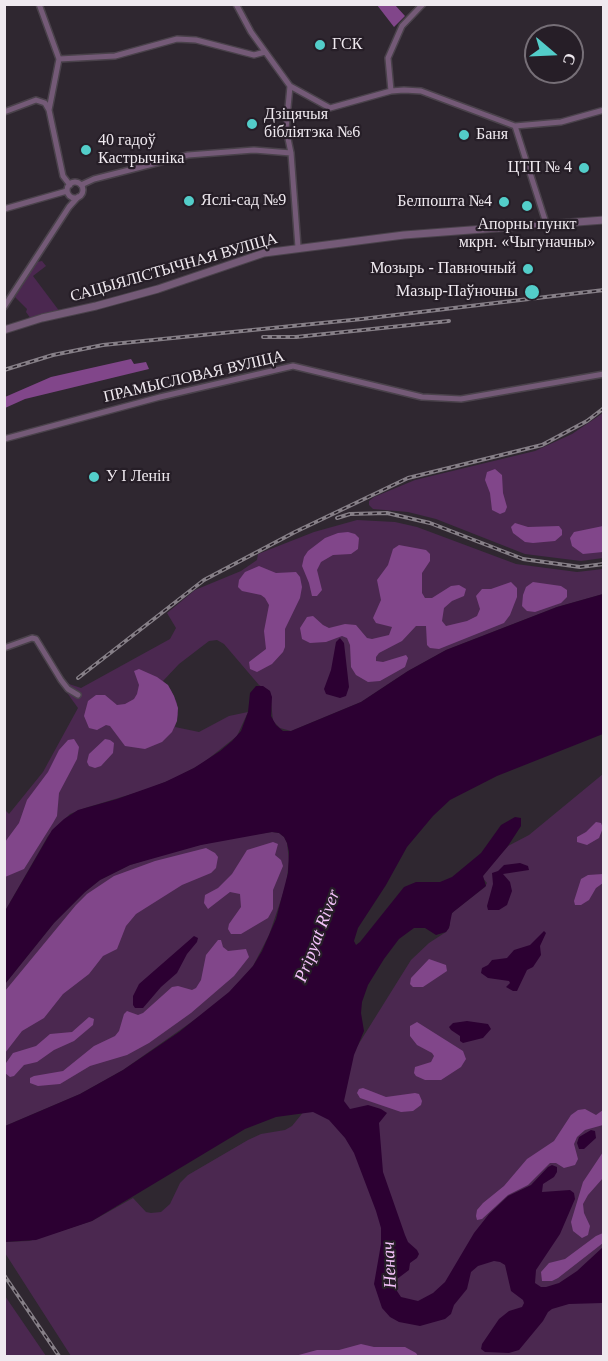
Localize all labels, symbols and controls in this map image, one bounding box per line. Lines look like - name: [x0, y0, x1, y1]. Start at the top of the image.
- north arrow: [524, 24, 584, 84]
- place label: ГСК: [332, 35, 362, 55]
- marker: ГСК: [313, 38, 327, 52]
- text: С: [560, 51, 580, 68]
- place label: Дзіцячыя бібліятэка №6: [264, 105, 360, 143]
- marker: Дзіцячыя бібліятэка №6: [245, 117, 259, 131]
- place label: Баня: [476, 125, 508, 145]
- marker: Баня: [457, 128, 471, 142]
- place label: 40 гадоў Кастрычніка: [98, 131, 184, 169]
- marker: 40 гадоў Кастрычніка: [79, 143, 93, 157]
- place label: ЦТП № 4: [508, 158, 572, 178]
- marker: ЦТП № 4: [577, 161, 591, 175]
- place label: Яслі-сад №9: [201, 191, 286, 211]
- place label: Белпошта №4: [397, 192, 492, 212]
- marker: Яслі-сад №9: [182, 194, 196, 208]
- marker: Белпошта №4: [497, 195, 511, 209]
- marker: Апорны пункт мкрн. «Чыгуначны»: [520, 199, 534, 213]
- place label: Апорны пункт мкрн. «Чыгуначны»: [459, 215, 595, 253]
- street label: САЦЫЯЛІСТЫЧНАЯ ВУЛІЦА: [68, 229, 280, 307]
- place label: Мозырь - Павночный: [370, 259, 516, 279]
- marker: Мозырь - Павночный: [521, 262, 535, 276]
- place label: Мазыр-Паўночны: [396, 282, 518, 302]
- marker: Мазыр-Паўночны: [523, 283, 541, 301]
- street label: ПРАМЫСЛОВАЯ ВУЛІЦА: [102, 347, 286, 407]
- place label: У І Ленін: [106, 467, 170, 487]
- marker: У І Ленін: [87, 470, 101, 484]
- water label: Pripyat River: [290, 887, 346, 985]
- water label: Ненач: [378, 1241, 402, 1289]

